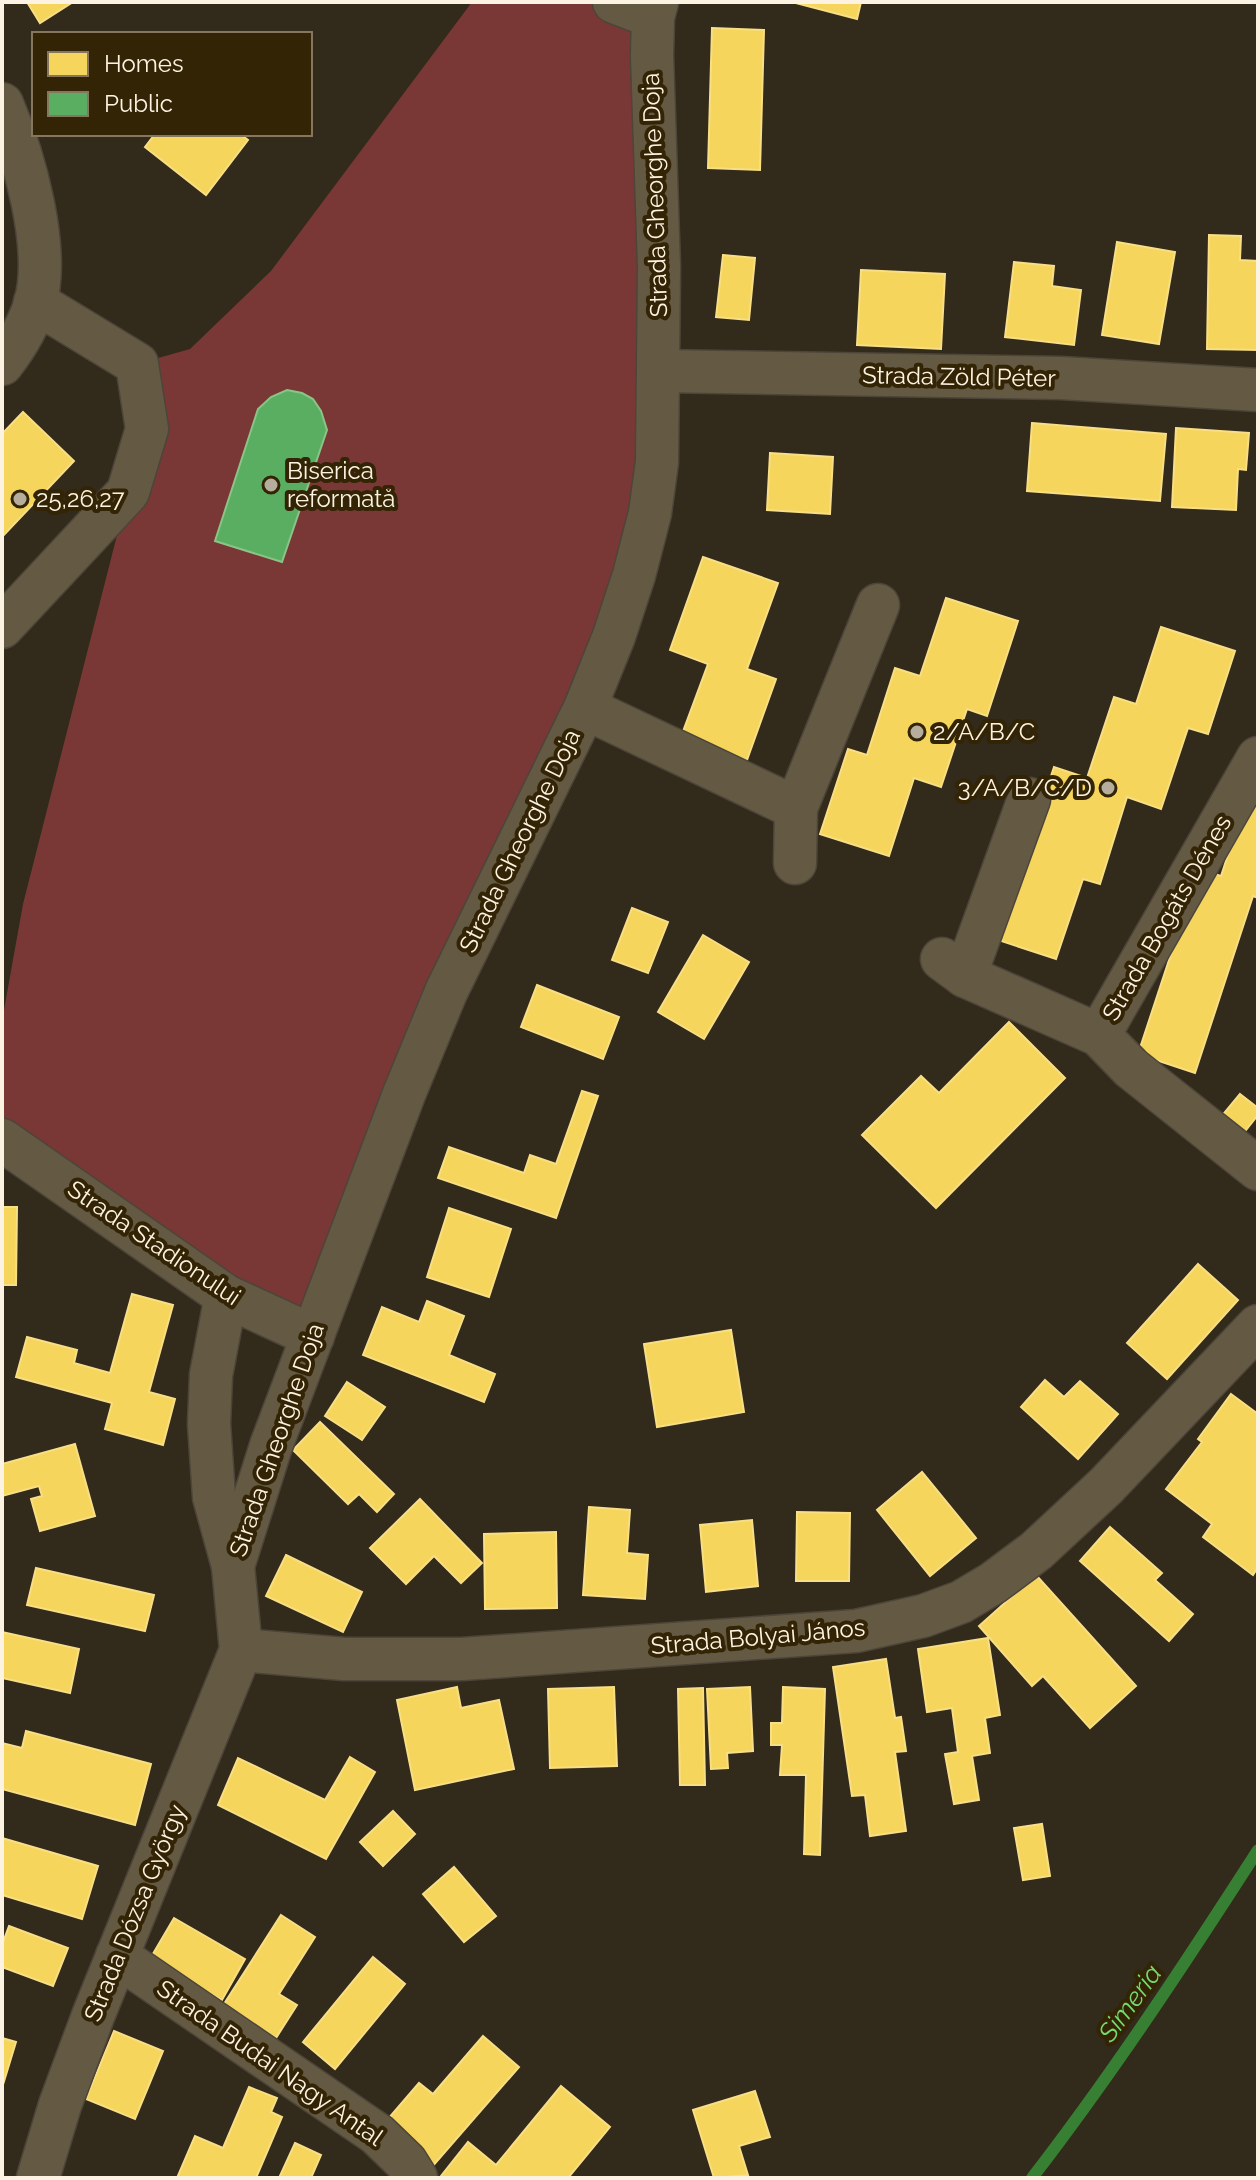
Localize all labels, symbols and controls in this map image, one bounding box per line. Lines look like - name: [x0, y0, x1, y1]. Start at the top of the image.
- legend: [32, 32, 312, 136]
- text: Homes: [104, 49, 184, 78]
- street label: Strada Gheorghe Doja: [636, 72, 673, 318]
- text: Public: [104, 89, 173, 118]
- street label: Strada Zöld Péter: [862, 360, 1057, 393]
- place label: Biserica reformată: [287, 456, 395, 513]
- marker: Biserica reformată: [262, 476, 280, 494]
- place label: 25,26,27: [36, 484, 125, 513]
- marker: 25,26,27: [11, 490, 29, 508]
- place label: 2/A/B/C: [933, 717, 1035, 746]
- marker: 2/A/B/C: [908, 723, 926, 741]
- street label: Strada Gheorghe Doja: [453, 725, 586, 957]
- place label: 3/A/B/C/D: [958, 773, 1092, 802]
- marker: 3/A/B/C/D: [1099, 779, 1117, 797]
- street label: Strada Bogáts Dénes: [1096, 810, 1237, 1026]
- street label: Strada Stadionului: [62, 1174, 246, 1311]
- street label: Strada Gheorghe Doja: [223, 1319, 330, 1560]
- street label: Strada Bolyai János: [650, 1613, 866, 1660]
- street label: Strada Dózsa György: [78, 1800, 191, 2026]
- water label: Simeria: [1092, 1959, 1168, 2048]
- street label: Strada Budai Nagy Antal: [152, 1973, 389, 2152]

